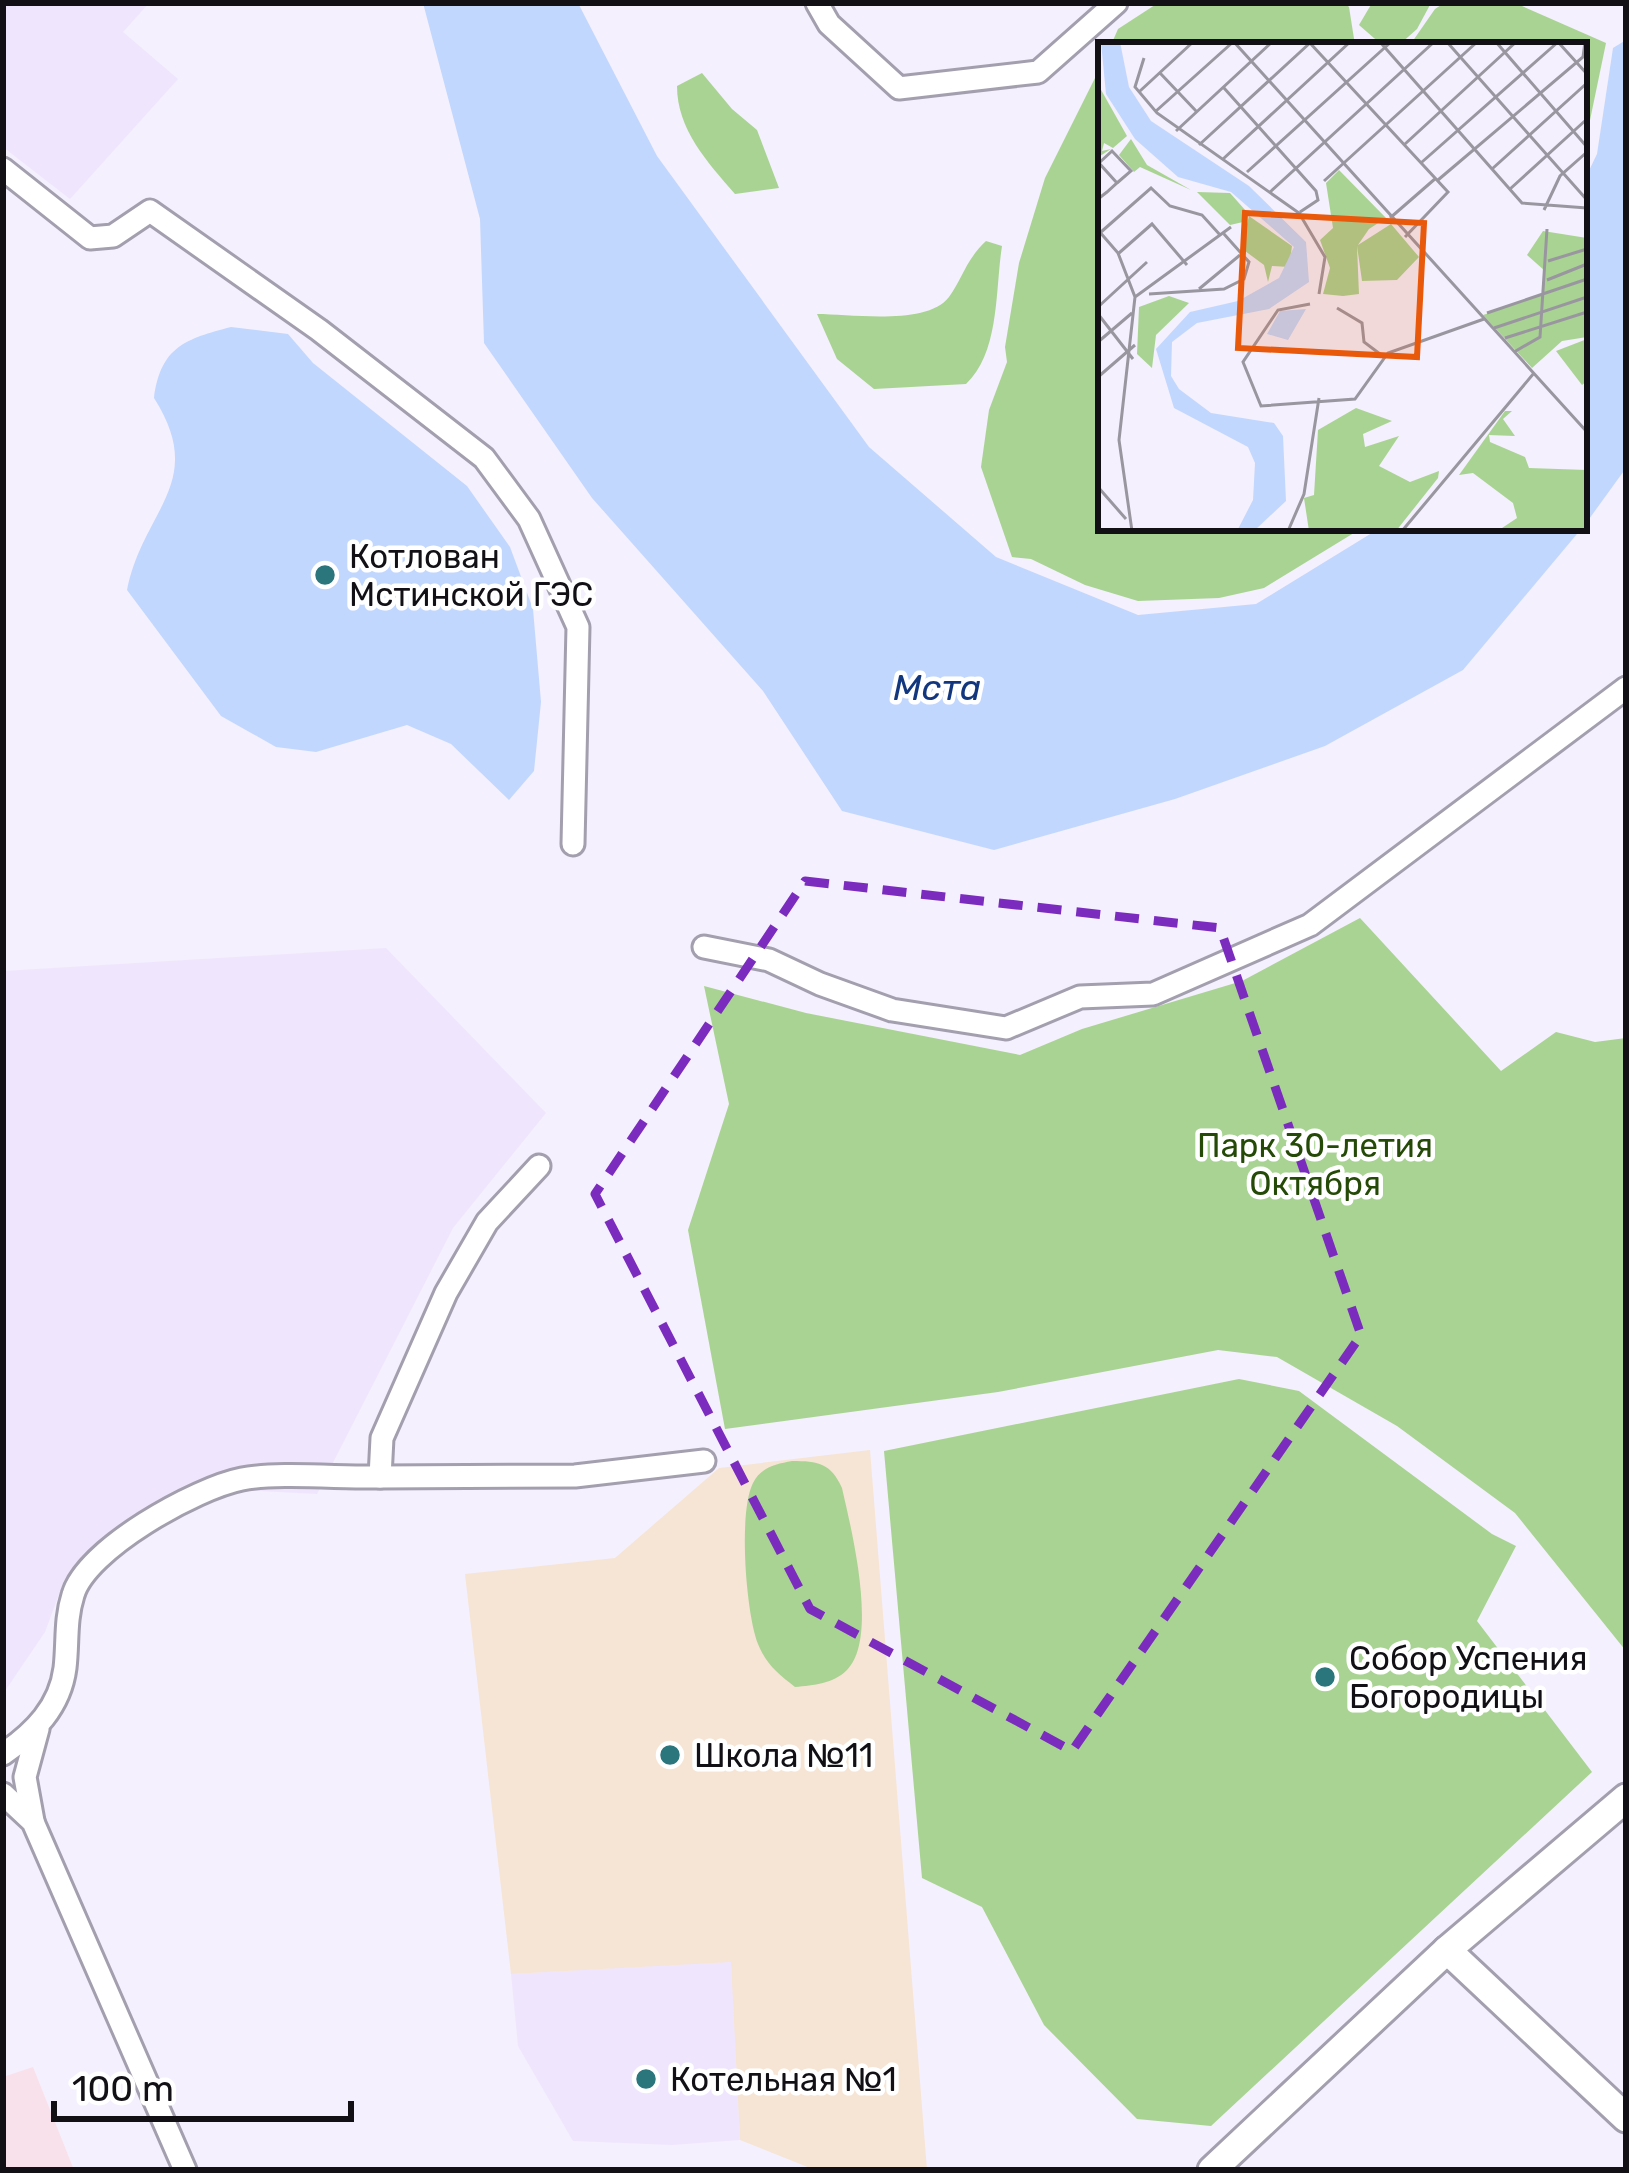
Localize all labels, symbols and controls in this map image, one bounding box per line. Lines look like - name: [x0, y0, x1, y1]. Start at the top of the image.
- inset map: [1098, 42, 1587, 531]
- place label: Котлован Мстинской ГЭС: [349, 537, 593, 614]
- marker: Котлован Мстинской ГЭС: [312, 562, 338, 588]
- water label: Мста: [893, 666, 981, 709]
- park label: Парк 30-летия Октября: [1197, 1126, 1433, 1203]
- place label: Собор Успения Богородицы: [1349, 1639, 1587, 1716]
- marker: Собор Успения Богородицы: [1312, 1664, 1338, 1690]
- place label: Школа №11: [694, 1736, 873, 1775]
- marker: Школа №11: [657, 1742, 683, 1768]
- scale bar: [54, 2047, 351, 2121]
- place label: Котельная №1: [670, 2060, 897, 2099]
- marker: Котельная №1: [633, 2066, 659, 2092]
- text: 100 m: [72, 2067, 174, 2110]

